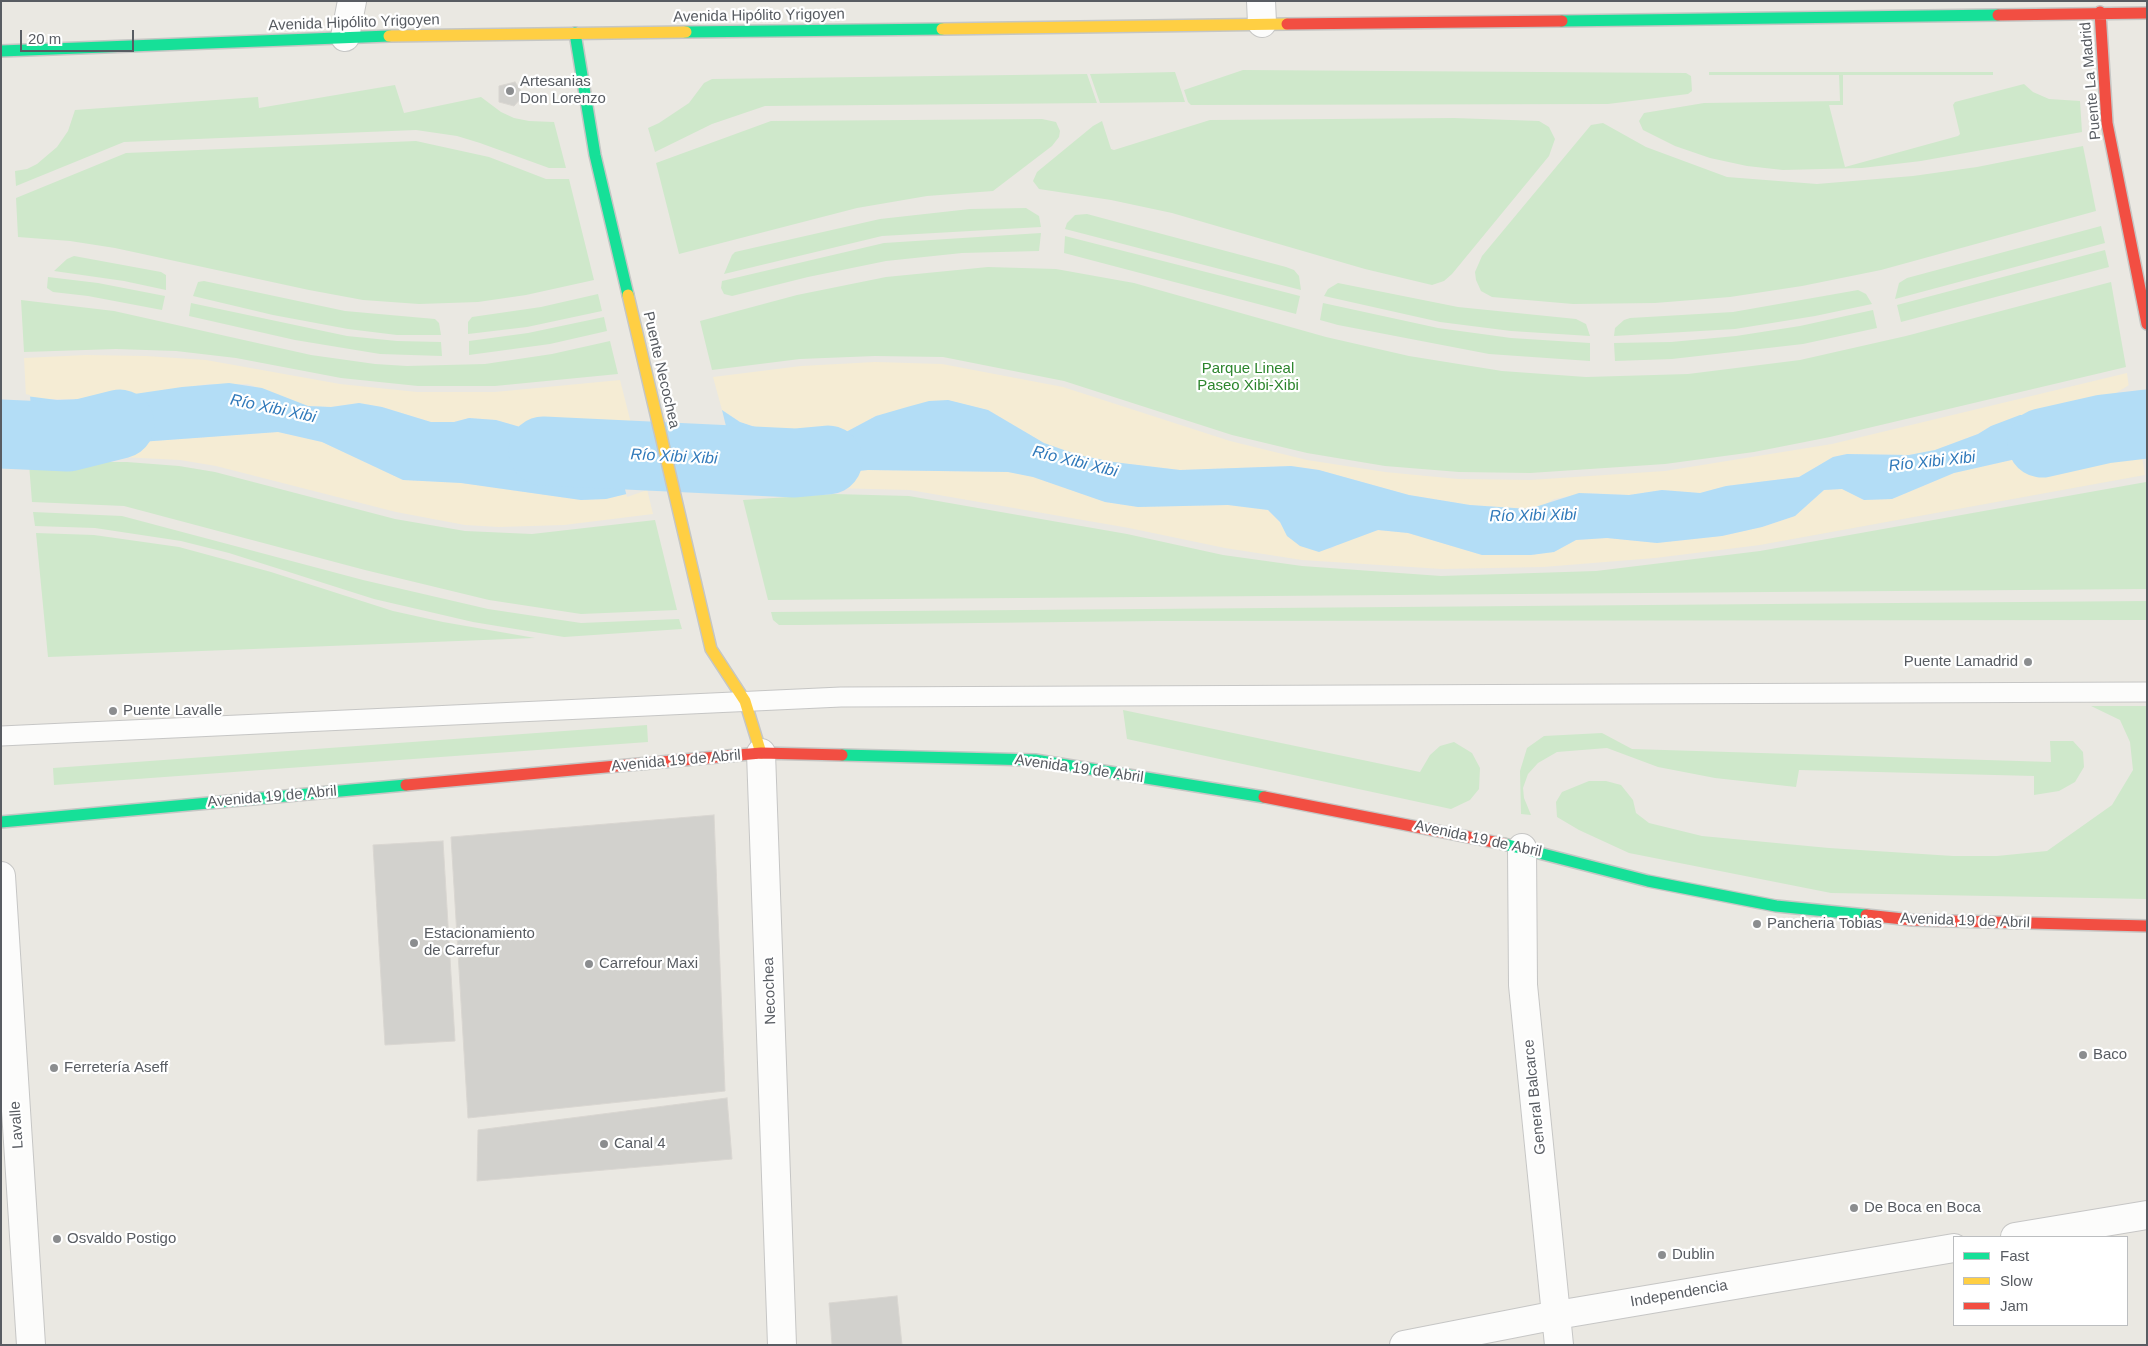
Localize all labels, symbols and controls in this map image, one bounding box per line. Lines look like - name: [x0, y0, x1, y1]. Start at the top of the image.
- street label: Avenida Hipólito Yrigoyen: [673, 6, 845, 26]
- street label: Avenida Hipólito Yrigoyen: [268, 11, 440, 35]
- scale bar: [22, 20, 136, 52]
- street label: Puente La Madrid: [2077, 21, 2105, 141]
- text: 20 m: [28, 30, 61, 47]
- place label: Artesanias Don Lorenzo: [520, 73, 606, 108]
- marker: Artesanias Don Lorenzo: [504, 85, 516, 97]
- street label: Puente Necochea: [639, 310, 683, 430]
- park label: Parque Lineal Paseo Xibi-Xibi: [1197, 360, 1299, 395]
- water label: Río Xibi Xibi: [228, 391, 318, 427]
- water label: Río Xibi Xibi: [1030, 442, 1120, 482]
- water label: Río Xibi Xibi: [630, 445, 718, 469]
- water label: Río Xibi Xibi: [1888, 448, 1976, 476]
- water label: Río Xibi Xibi: [1489, 506, 1577, 526]
- place label: Puente Lamadrid: [1904, 653, 2018, 671]
- marker: Puente Lamadrid: [2022, 656, 2034, 668]
- place label: Puente Lavalle: [123, 702, 222, 720]
- marker: Puente Lavalle: [107, 705, 119, 717]
- street label: Avenida 19 de Abril: [611, 746, 741, 776]
- street label: Avenida 19 de Abril: [1013, 751, 1145, 787]
- street label: Avenida 19 de Abril: [207, 782, 337, 812]
- street label: Avenida 19 de Abril: [1413, 817, 1543, 861]
- street label: Avenida 19 de Abril: [1900, 910, 2030, 932]
- place label: Pancheria Tobias: [1767, 915, 1882, 933]
- marker: Pancheria Tobias: [1751, 918, 1763, 930]
- place label: Estacionamiento de Carrefur: [424, 925, 535, 960]
- marker: Estacionamiento de Carrefur: [408, 937, 420, 949]
- place label: Carrefour Maxi: [599, 955, 698, 973]
- street label: Necochea: [760, 957, 780, 1025]
- marker: Carrefour Maxi: [583, 958, 595, 970]
- street label: General Balcarce: [1520, 1038, 1550, 1156]
- place label: Baco: [2093, 1046, 2127, 1064]
- marker: Baco: [2077, 1049, 2089, 1061]
- place label: Ferretería Aseff: [64, 1059, 168, 1077]
- marker: Ferretería Aseff: [48, 1062, 60, 1074]
- street label: Lavalle: [6, 1101, 28, 1149]
- place label: Canal 4: [614, 1135, 666, 1153]
- marker: Canal 4: [598, 1138, 610, 1150]
- place label: De Boca en Boca: [1864, 1199, 1981, 1217]
- marker: De Boca en Boca: [1848, 1202, 1860, 1214]
- place label: Osvaldo Postigo: [67, 1230, 176, 1248]
- marker: Osvaldo Postigo: [51, 1233, 63, 1245]
- legend: [1953, 1236, 2128, 1326]
- place label: Dublin: [1672, 1246, 1715, 1264]
- text: Fast: [2000, 1247, 2029, 1264]
- marker: Dublin: [1656, 1249, 1668, 1261]
- text: Slow: [2000, 1272, 2033, 1289]
- street label: Independencia: [1629, 1277, 1729, 1311]
- text: Jam: [2000, 1297, 2028, 1314]

